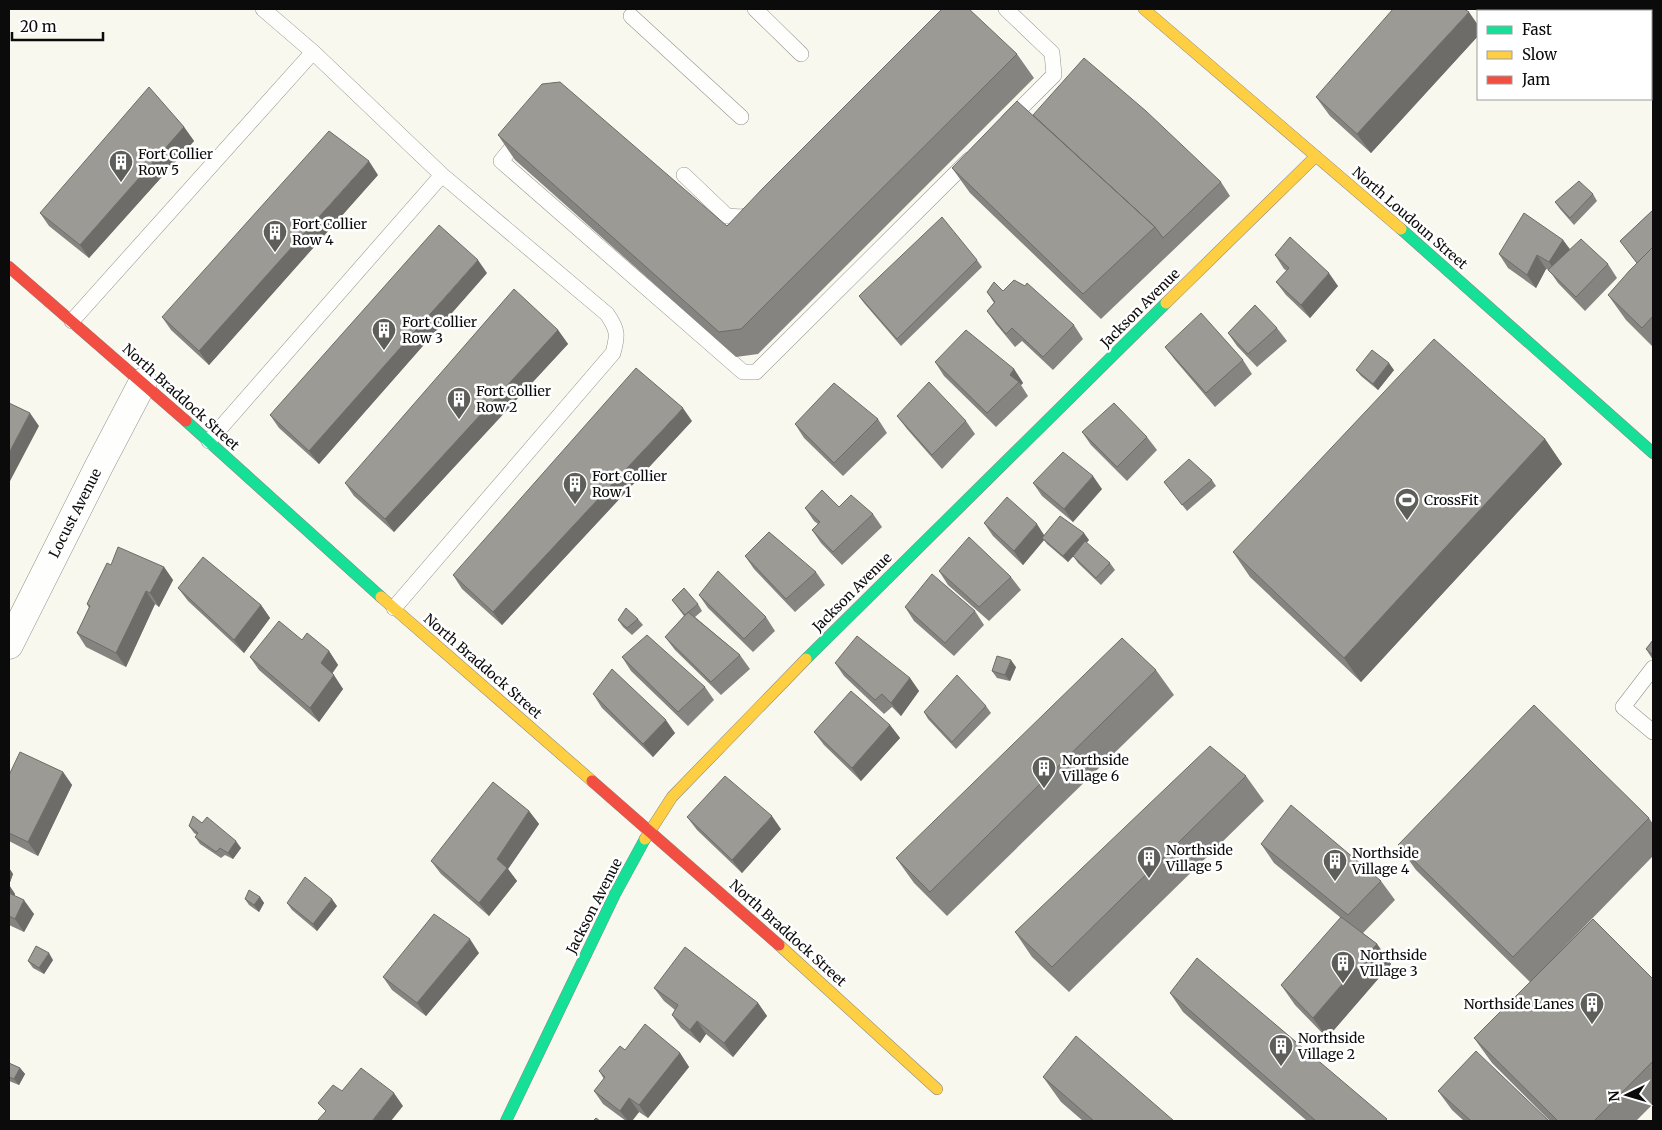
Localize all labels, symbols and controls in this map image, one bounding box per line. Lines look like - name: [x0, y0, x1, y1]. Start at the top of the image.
- scale bar: [12, 10, 104, 42]
- legend: [1477, 10, 1652, 100]
- text: 20 m: [20, 17, 57, 36]
- text: Fast: [1522, 20, 1552, 39]
- text: Slow: [1522, 45, 1557, 64]
- text: Jam: [1521, 70, 1550, 89]
- place label: Fort Collier Row 5: [138, 145, 213, 179]
- building icon: Fort Collier Row 5: [108, 149, 134, 183]
- street label: North Loudoun Street: [1349, 163, 1472, 273]
- place label: Fort Collier Row 4: [292, 215, 367, 249]
- building icon: Fort Collier Row 4: [262, 219, 288, 253]
- street label: Jackson Avenue: [1096, 265, 1183, 352]
- place label: Fort Collier Row 3: [402, 313, 477, 347]
- building icon: Fort Collier Row 3: [371, 317, 397, 351]
- street label: North Braddock Street: [119, 340, 243, 455]
- place label: Fort Collier Row 2: [476, 382, 551, 416]
- building icon: Fort Collier Row 2: [446, 386, 472, 420]
- street label: Locust Avenue: [45, 465, 105, 561]
- place label: Fort Collier Row 1: [592, 467, 667, 501]
- building icon: Fort Collier Row 1: [562, 471, 588, 505]
- sports icon: CrossFit: [1394, 487, 1420, 521]
- place label: CrossFit: [1424, 491, 1479, 509]
- street label: Jackson Avenue: [808, 549, 895, 636]
- street label: North Braddock Street: [420, 610, 546, 723]
- place label: Northside Village 6: [1061, 751, 1129, 785]
- building icon: Northside Village 6: [1031, 755, 1057, 789]
- place label: Northside Village 5: [1165, 841, 1233, 875]
- place label: Northside Village 4: [1351, 844, 1419, 878]
- building icon: Northside Village 5: [1136, 845, 1162, 879]
- building icon: Northside Village 4: [1322, 848, 1348, 882]
- street label: Jackson Avenue: [562, 855, 626, 958]
- street label: North Braddock Street: [726, 876, 850, 991]
- place label: Northside VIllage 3: [1359, 946, 1427, 980]
- building icon: Northside VIllage 3: [1330, 950, 1356, 984]
- building icon: Northside Lanes: [1579, 991, 1605, 1025]
- place label: Northside Lanes: [1464, 995, 1574, 1013]
- place label: Northside Village 2: [1297, 1029, 1365, 1063]
- building icon: Northside Village 2: [1268, 1033, 1294, 1067]
- north arrow: [1602, 1070, 1652, 1120]
- text: N: [1605, 1090, 1623, 1102]

